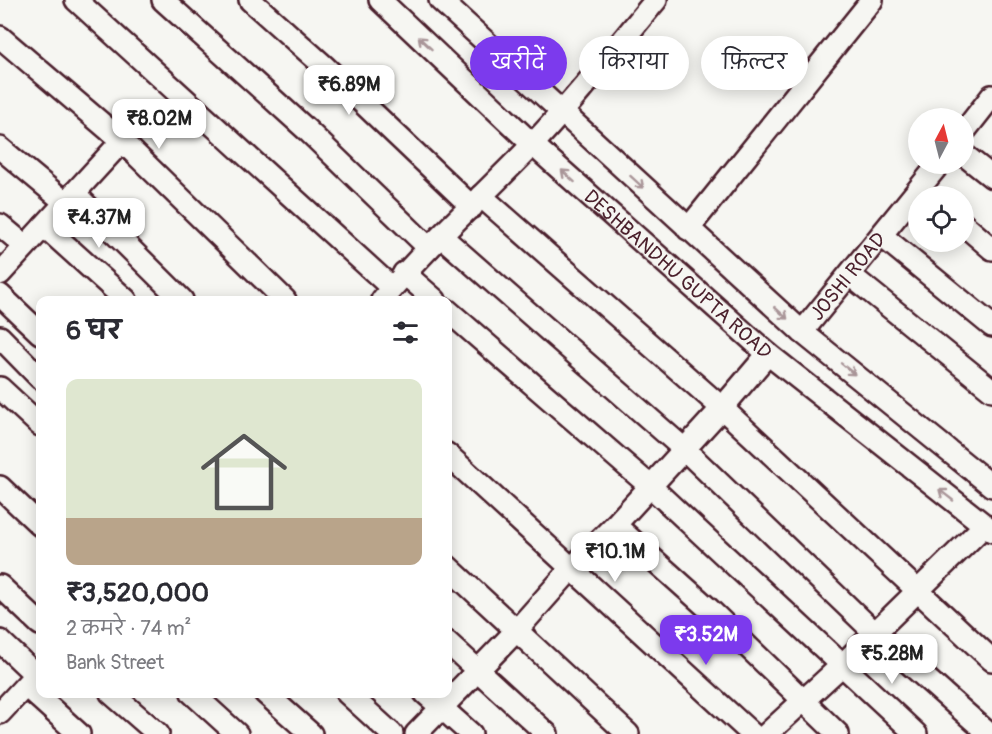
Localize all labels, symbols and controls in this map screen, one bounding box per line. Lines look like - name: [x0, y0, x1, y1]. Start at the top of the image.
- one-way arrow: [418, 35, 433, 50]
- chip: खरीदें: [470, 36, 567, 90]
- chip: किराया: [579, 36, 689, 90]
- chip: फ़िल्टर: [701, 36, 808, 90]
- pin: ₹6.89M: [300, 65, 398, 116]
- text: ₹6.89M: [318, 72, 380, 97]
- pin: ₹8.02M: [110, 99, 208, 150]
- text: ₹8.02M: [126, 106, 192, 131]
- north arrow: [908, 108, 974, 174]
- map controls: [908, 108, 974, 252]
- one-way arrow: [561, 169, 576, 183]
- one-way arrow: [629, 175, 644, 189]
- street label: DESHBANDHU GUPTA ROAD: [579, 184, 777, 365]
- button: locate: [908, 186, 974, 252]
- pin: ₹4.37M: [50, 198, 148, 249]
- text: ₹4.37M: [67, 205, 131, 230]
- street label: JOSHI ROAD: [805, 227, 891, 326]
- one-way arrow: [773, 306, 788, 320]
- text: 6 घर: [66, 315, 121, 347]
- icon: filters: [389, 316, 422, 349]
- one-way arrow: [840, 363, 856, 376]
- icon: home: [190, 418, 298, 526]
- one-way arrow: [938, 488, 954, 501]
- pin: ₹10.1M: [566, 532, 664, 583]
- text: ₹10.1M: [585, 539, 645, 564]
- text: ₹3,520,000: [66, 577, 209, 609]
- pin: ₹3.52M: [657, 615, 755, 666]
- text: 2 कमरे · 74 m²: [66, 616, 191, 641]
- text: ₹3.52M: [674, 622, 738, 647]
- pin: ₹5.28M: [843, 634, 941, 685]
- text: ₹5.28M: [861, 641, 923, 666]
- text: Bank Street: [66, 650, 164, 675]

